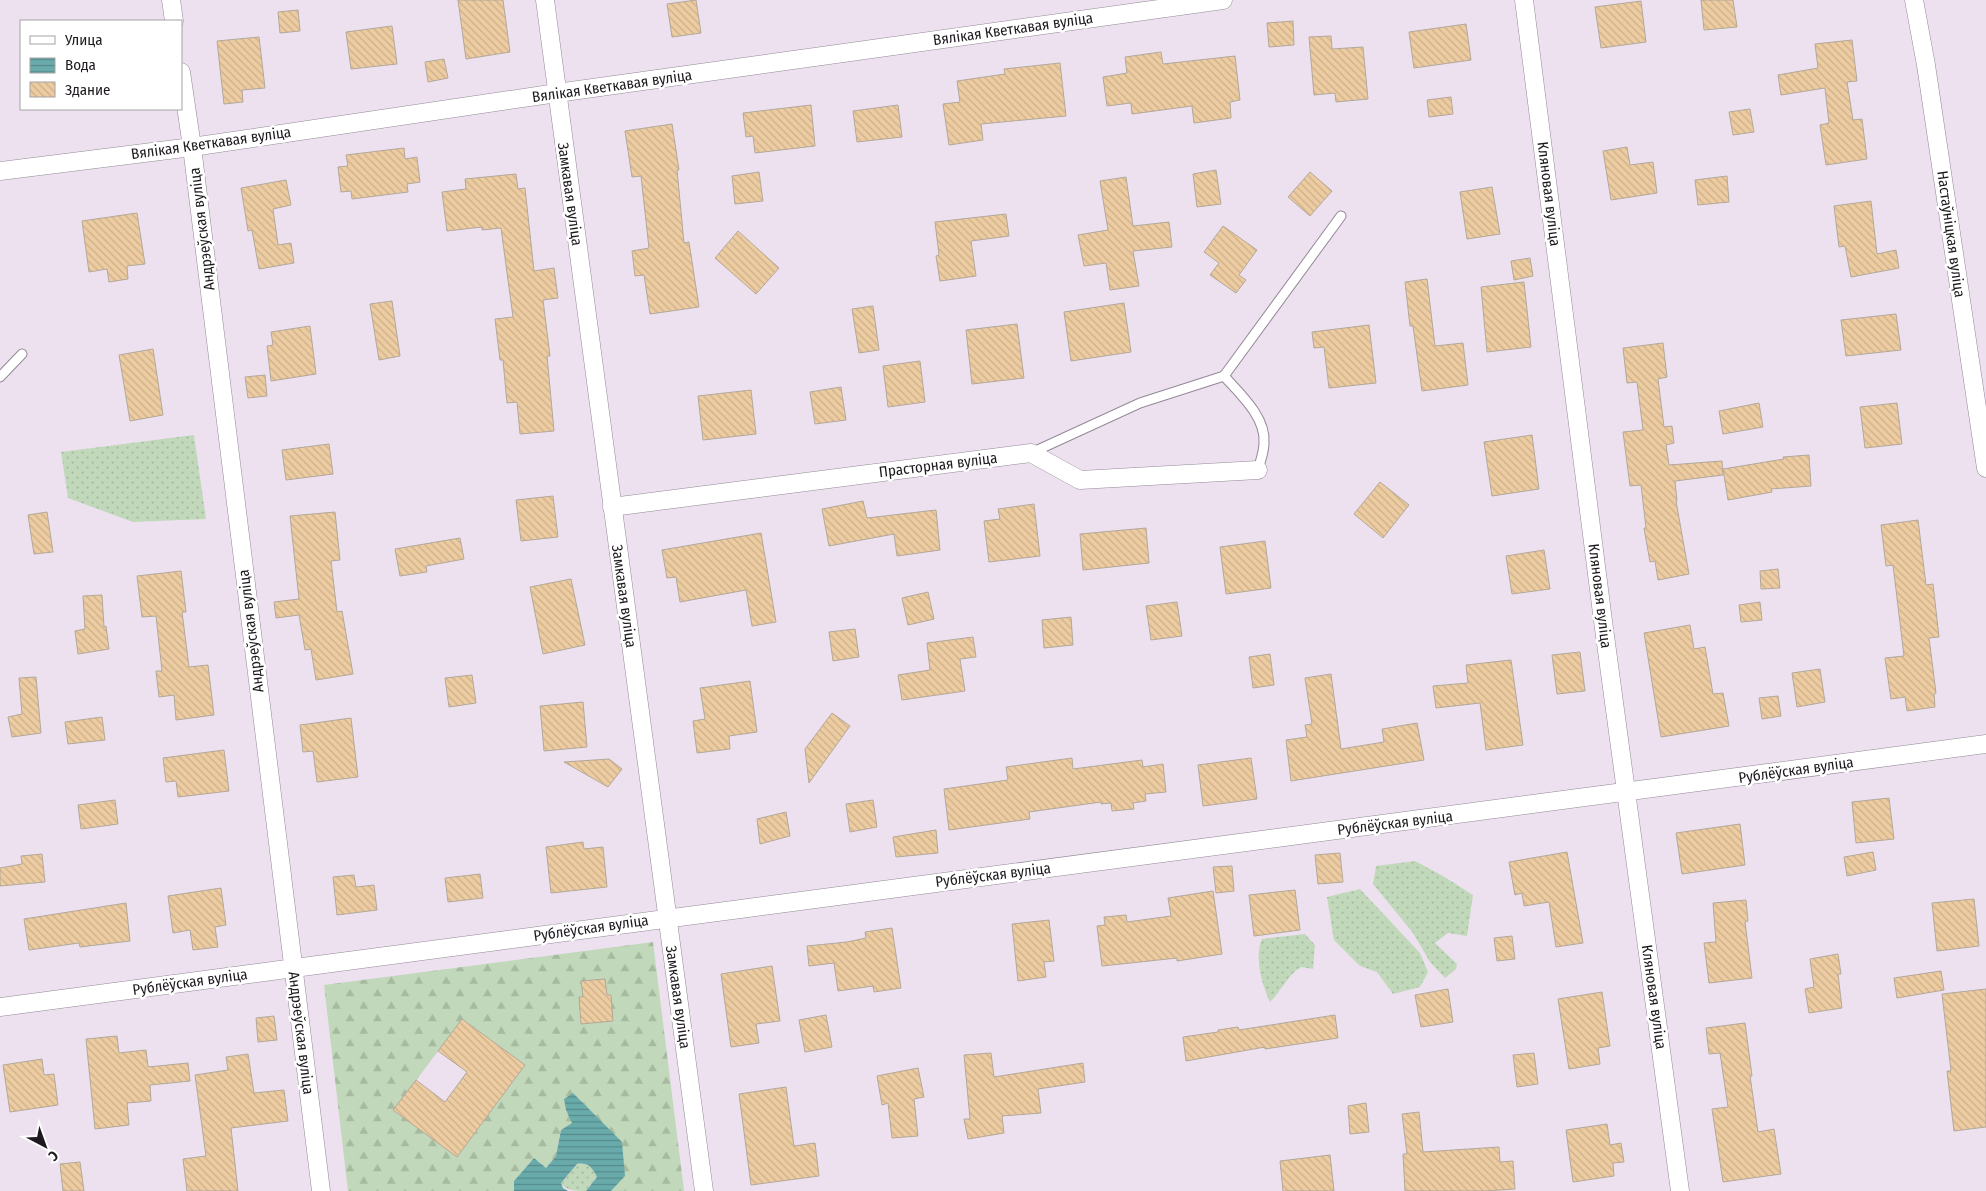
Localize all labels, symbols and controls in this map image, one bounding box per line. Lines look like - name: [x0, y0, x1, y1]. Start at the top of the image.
- street label: Вялікая Кветкавая вуліца: [932, 9, 1094, 49]
- legend: [20, 20, 182, 110]
- text: Улица: [64, 31, 103, 49]
- text: Вода: [65, 56, 96, 74]
- street label: Вялікая Кветкавая вуліца: [531, 66, 693, 106]
- text: Здание: [65, 81, 111, 99]
- street label: Вялікая Кветкавая вуліца: [130, 123, 292, 163]
- street label: Замкавая вуліца: [554, 141, 586, 247]
- street label: Кляновая вуліца: [1534, 141, 1564, 247]
- street label: Андрэеўская вуліца: [186, 166, 218, 292]
- street label: Настаўніцкая вуліца: [1933, 170, 1969, 298]
- street label: Прасторная вуліца: [878, 449, 998, 481]
- street label: Замкавая вуліца: [608, 543, 640, 649]
- street label: Кляновая вуліца: [1585, 543, 1615, 649]
- street label: Андрэеўская вуліца: [235, 568, 267, 694]
- street label: Рублёўская вуліца: [1737, 753, 1855, 787]
- street label: Рублёўская вуліца: [1336, 807, 1454, 839]
- street label: Рублёўская вуліца: [934, 859, 1052, 891]
- street label: Рублёўская вуліца: [532, 911, 650, 945]
- street label: Замкавая вуліца: [662, 944, 694, 1050]
- street label: Кляновая вуліца: [1638, 944, 1670, 1050]
- street label: Рублёўская вуліца: [131, 965, 249, 999]
- street label: Андрэеўская вуліца: [285, 970, 317, 1096]
- north arrow: [20, 1121, 70, 1171]
- text: С: [44, 1147, 62, 1165]

